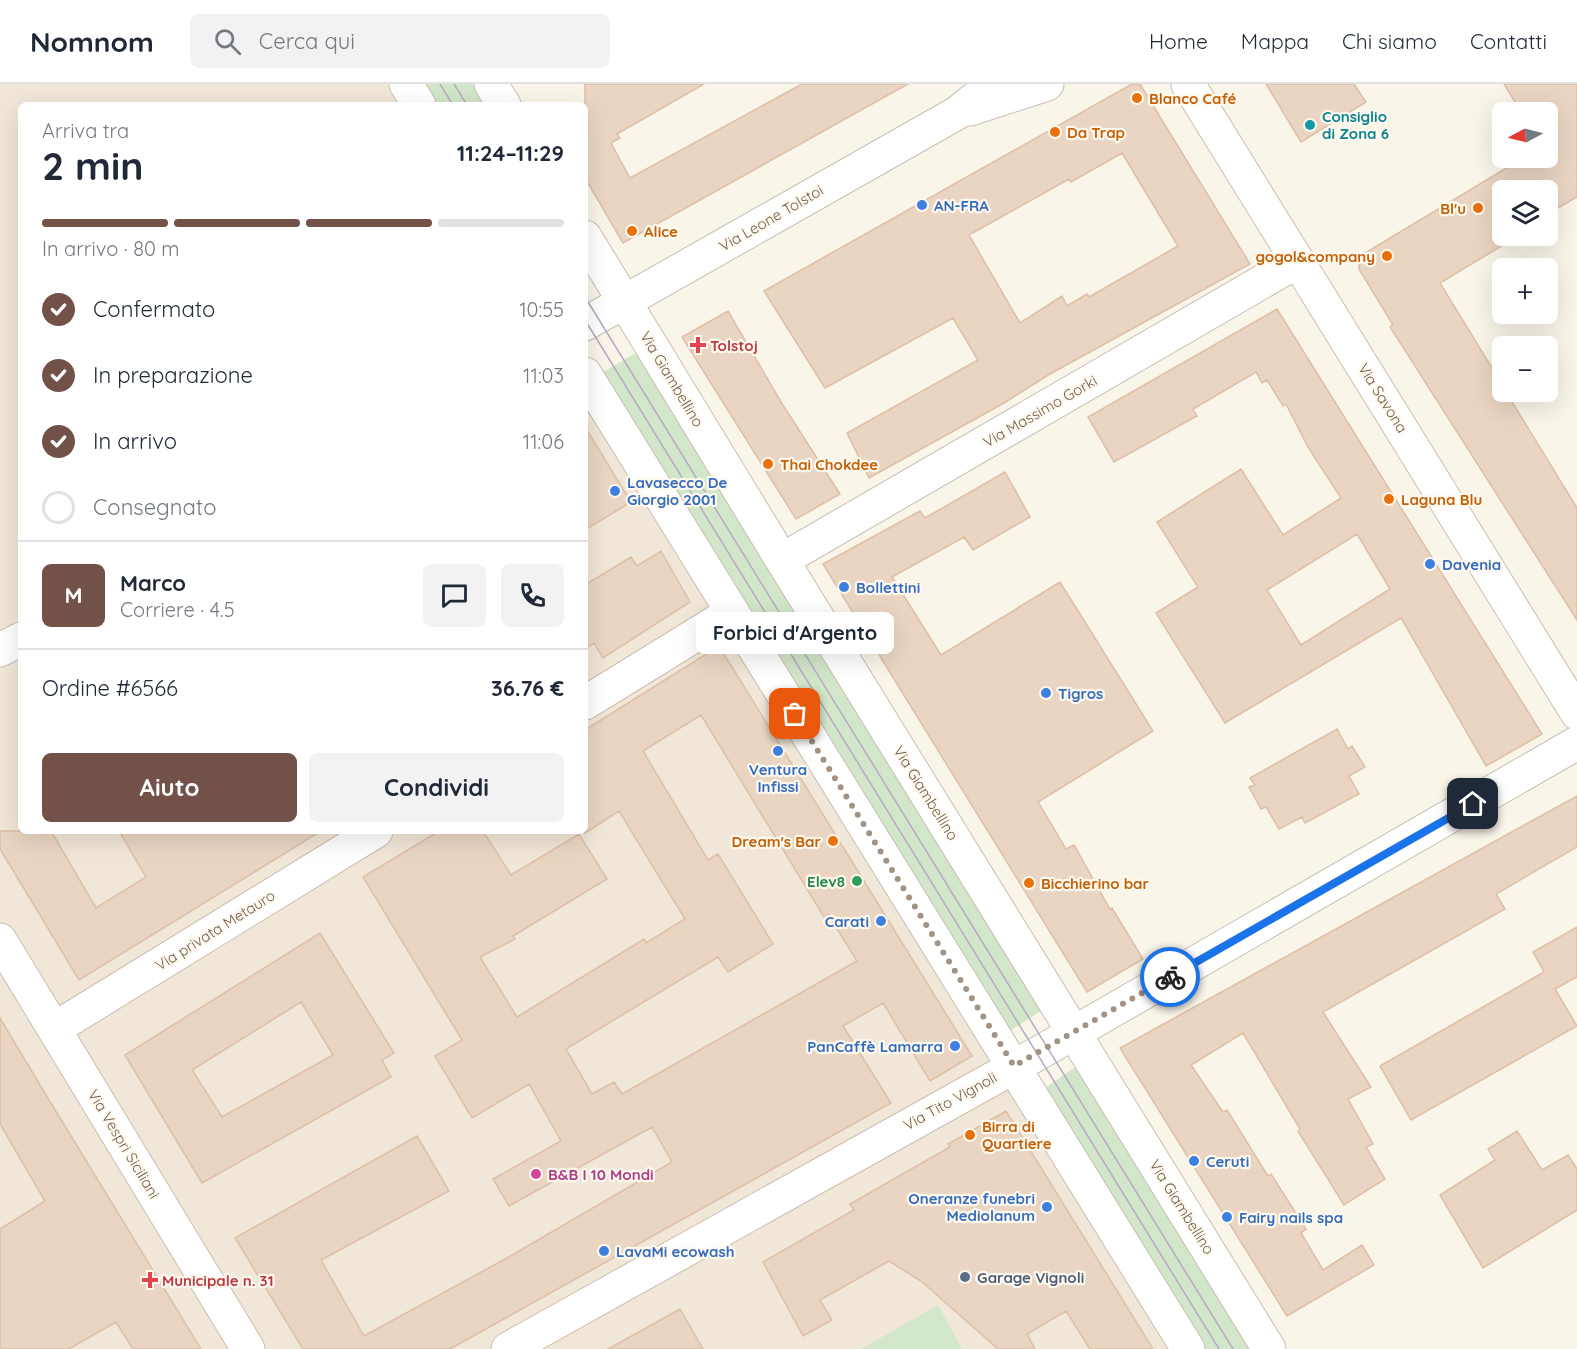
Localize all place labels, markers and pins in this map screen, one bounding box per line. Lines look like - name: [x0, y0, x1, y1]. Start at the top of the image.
- place label: Blanco Café: [1149, 89, 1236, 108]
- marker: Blanco Café: [1130, 91, 1144, 105]
- place label: Consiglio di Zona 6: [1322, 107, 1389, 143]
- marker: Consiglio di Zona 6: [1303, 118, 1317, 132]
- place label: Da Trap: [1067, 123, 1125, 142]
- marker: Da Trap: [1048, 125, 1062, 139]
- place label: AN-FRA: [934, 196, 989, 215]
- marker: AN-FRA: [915, 198, 929, 212]
- place label: Bl'u: [1440, 199, 1466, 218]
- marker: Bl'u: [1471, 201, 1485, 215]
- place label: Alice: [644, 222, 678, 241]
- marker: Alice: [625, 224, 639, 238]
- place label: gogol&company: [1256, 247, 1375, 266]
- marker: gogol&company: [1380, 249, 1394, 263]
- place label: Tolstoj: [710, 336, 758, 355]
- marker: Tolstoj: [691, 338, 705, 352]
- place label: Thai Chokdee: [780, 455, 878, 474]
- marker: Thai Chokdee: [761, 457, 775, 471]
- place label: Lavasecco De Giorgio 2001: [627, 473, 728, 509]
- marker: Lavasecco De Giorgio 2001: [608, 484, 622, 498]
- place label: Laguna Blu: [1401, 490, 1482, 509]
- marker: Laguna Blu: [1382, 492, 1396, 506]
- place label: Davenia: [1442, 555, 1501, 574]
- marker: Davenia: [1423, 557, 1437, 571]
- place label: Bollettini: [856, 578, 920, 597]
- marker: Bollettini: [837, 580, 851, 594]
- callout: Forbici d'Argento: [696, 612, 894, 654]
- place label: Tigros: [1058, 684, 1103, 703]
- marker: Tigros: [1039, 686, 1053, 700]
- pin: [769, 688, 820, 739]
- marker: Ventura Infissi: [771, 744, 785, 758]
- place label: Ventura Infissi: [749, 760, 807, 796]
- pin: [1447, 778, 1498, 829]
- place label: Dream's Bar: [732, 832, 821, 851]
- marker: Dream's Bar: [826, 834, 840, 848]
- place label: Elev8: [807, 872, 845, 891]
- marker: Elev8: [850, 874, 864, 888]
- place label: Bicchierino bar: [1041, 874, 1150, 893]
- marker: Bicchierino bar: [1022, 876, 1036, 890]
- place label: Carati: [825, 912, 869, 931]
- marker: Carati: [874, 914, 888, 928]
- place label: PanCaffè Lamarra: [807, 1037, 943, 1056]
- marker: PanCaffè Lamarra: [948, 1039, 962, 1053]
- place label: Birra di Quartiere: [982, 1117, 1052, 1153]
- marker: Birra di Quartiere: [963, 1128, 977, 1142]
- place label: Ceruti: [1206, 1152, 1249, 1171]
- marker: Ceruti: [1187, 1154, 1201, 1168]
- place label: B&B I 10 Mondi: [548, 1165, 654, 1184]
- marker: B&B I 10 Mondi: [529, 1167, 543, 1181]
- place label: Oneranze funebri Mediolanum: [908, 1189, 1035, 1225]
- marker: Oneranze funebri Mediolanum: [1040, 1200, 1054, 1214]
- place label: Fairy nails spa: [1239, 1208, 1343, 1227]
- marker: Fairy nails spa: [1220, 1210, 1234, 1224]
- place label: LavaMi ecowash: [616, 1242, 735, 1261]
- marker: LavaMi ecowash: [597, 1244, 611, 1258]
- place label: Garage Vignoli: [977, 1268, 1084, 1287]
- marker: Garage Vignoli: [958, 1270, 972, 1284]
- place label: Municipale n. 31: [162, 1271, 273, 1290]
- marker: Municipale n. 31: [143, 1273, 157, 1287]

